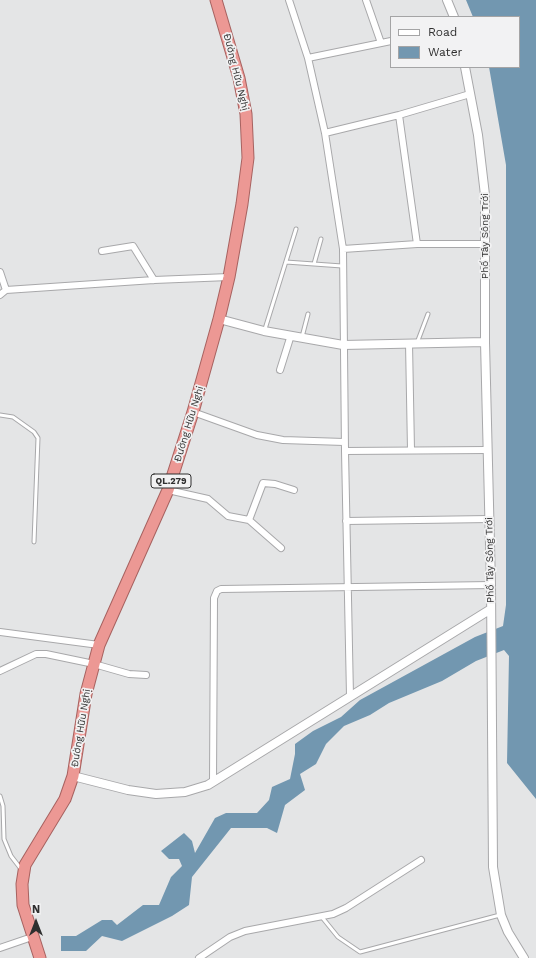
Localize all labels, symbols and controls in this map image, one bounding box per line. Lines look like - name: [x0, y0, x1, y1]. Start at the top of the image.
- legend: [390, 16, 520, 68]
- text: Road: [428, 25, 457, 39]
- street label: Đường Hữu Nghị: [221, 32, 251, 112]
- text: Water: [428, 45, 462, 59]
- street label: Phố Tây Sông Trới: [479, 193, 491, 279]
- street label: Đường Hữu Nghị: [172, 385, 206, 463]
- road number: QL.279: [151, 474, 191, 488]
- street label: Phố Tây Sông Trới: [483, 517, 497, 603]
- street label: Đường Hữu Nghị: [69, 688, 93, 768]
- north arrow: [16, 902, 56, 942]
- text: N: [32, 903, 40, 916]

